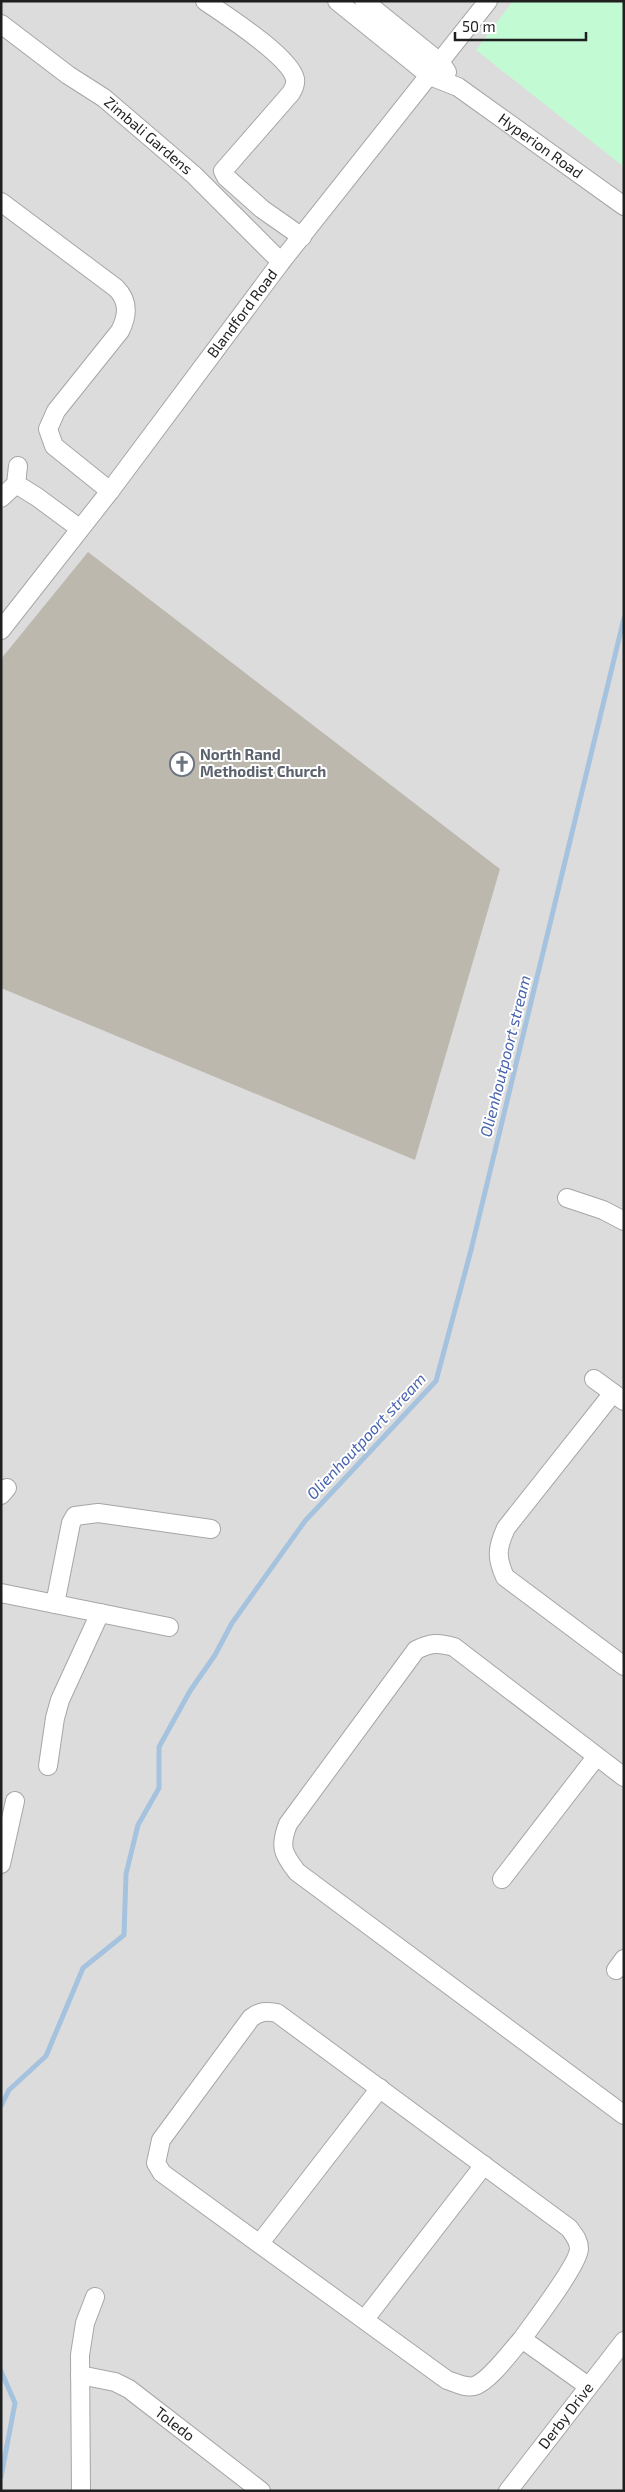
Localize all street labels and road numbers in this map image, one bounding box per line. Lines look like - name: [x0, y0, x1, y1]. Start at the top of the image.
- street label: Zimbali Gardens: [101, 92, 197, 178]
- street label: Hyperion Road: [495, 109, 587, 182]
- street label: Blandford Road: [203, 265, 281, 361]
- street label: Derby Drive: [534, 2378, 597, 2452]
- street label: Toledo: [152, 2403, 199, 2444]

